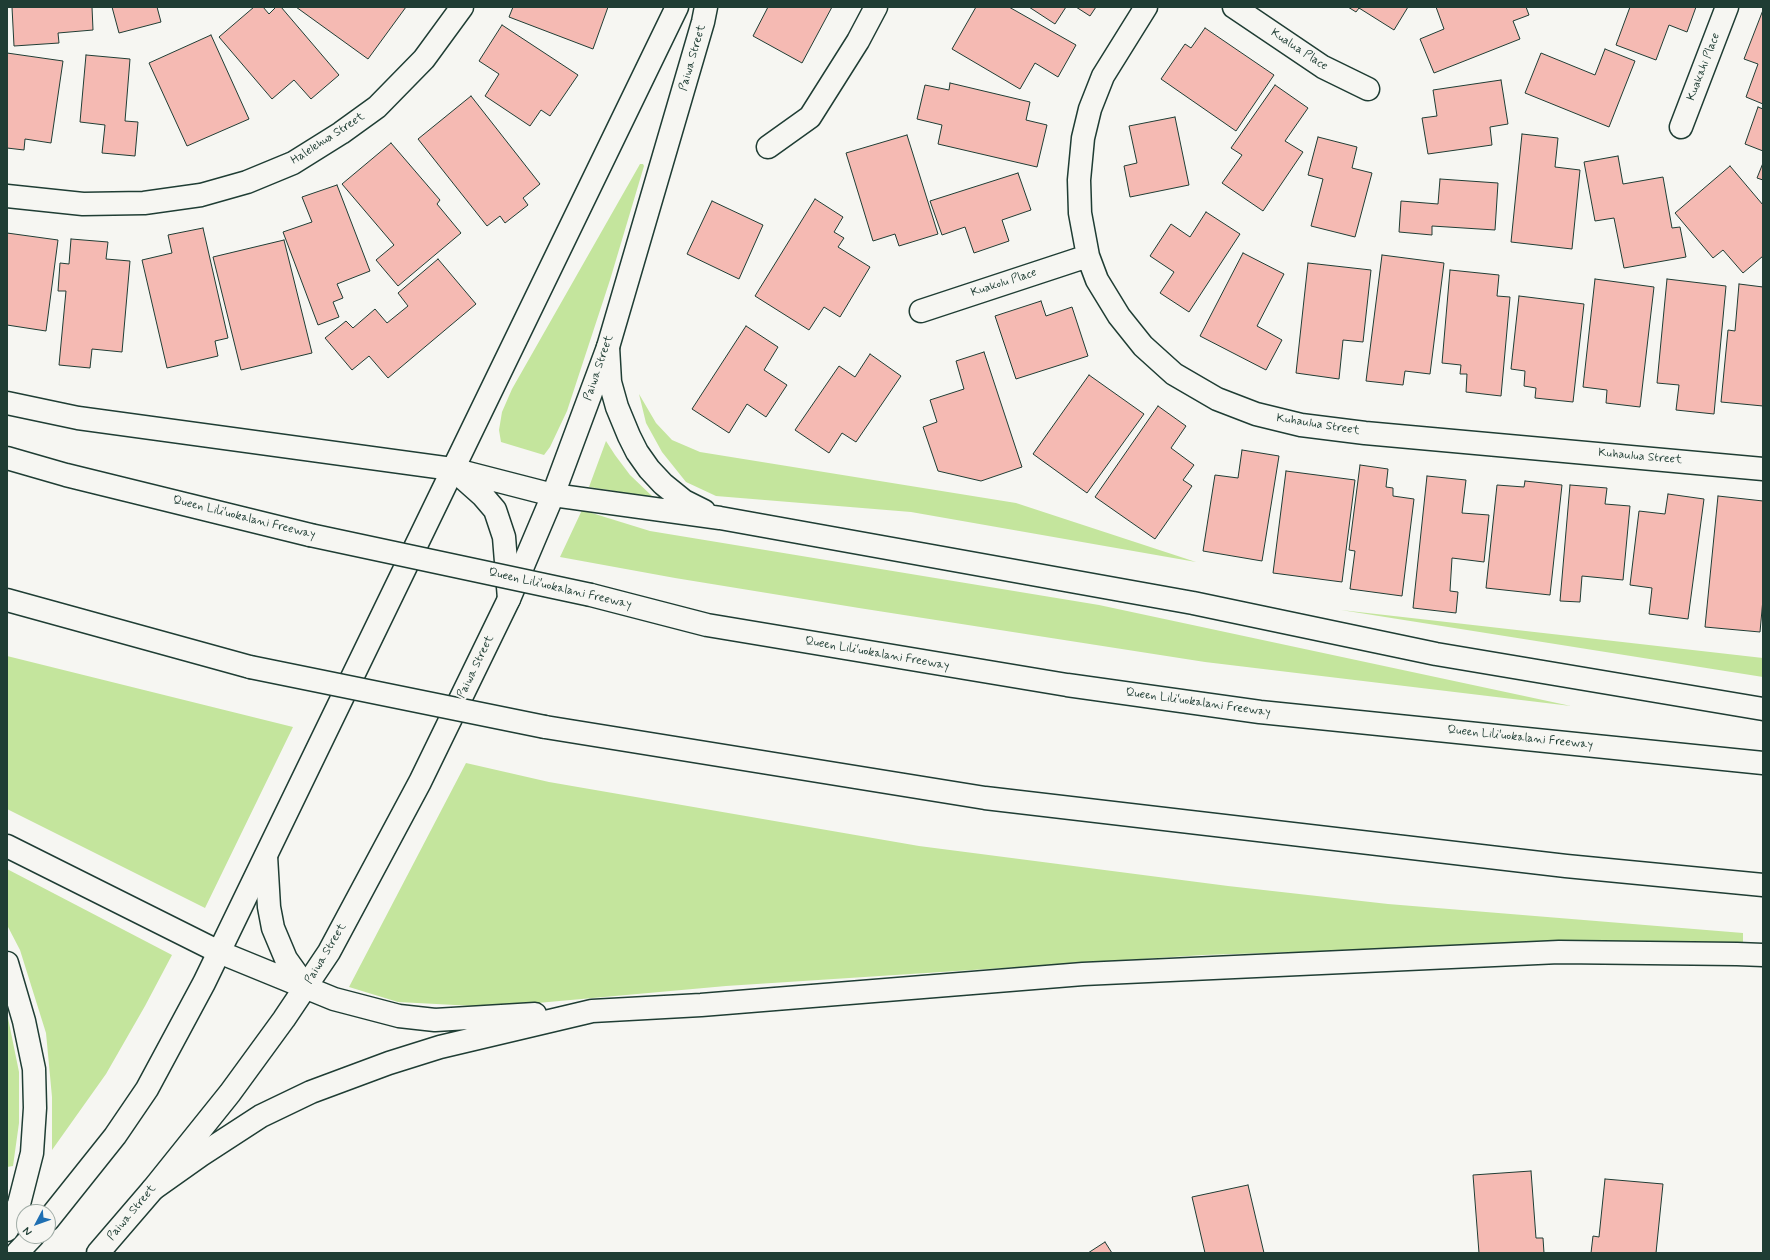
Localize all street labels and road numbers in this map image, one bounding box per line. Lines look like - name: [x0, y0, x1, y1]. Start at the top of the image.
- street label: Paiwa Street: [677, 23, 709, 93]
- street label: Kualua Place: [1268, 26, 1330, 74]
- street label: Kuakahi Place: [1684, 31, 1724, 103]
- street label: Halelehua Street: [288, 110, 368, 168]
- street label: Kuakolu Place: [969, 266, 1039, 300]
- street label: Paiwa Street: [581, 333, 617, 403]
- street label: Kuhaulua Street: [1275, 411, 1361, 439]
- street label: Kuhaulua Street: [1597, 446, 1683, 468]
- street label: Queen Liliʻuokalani Freeway: [171, 493, 317, 543]
- street label: Queen Liliʻuokalani Freeway: [487, 566, 633, 612]
- street label: Paiwa Street: [455, 633, 497, 701]
- street label: Queen Liliʻuokalani Freeway: [804, 634, 950, 674]
- street label: Queen Liliʻuokalani Freeway: [1124, 686, 1272, 720]
- street label: Queen Liliʻuokalani Freeway: [1446, 723, 1594, 753]
- street label: Paiwa Street: [302, 921, 350, 987]
- street label: Paiwa Street: [105, 1182, 159, 1244]

